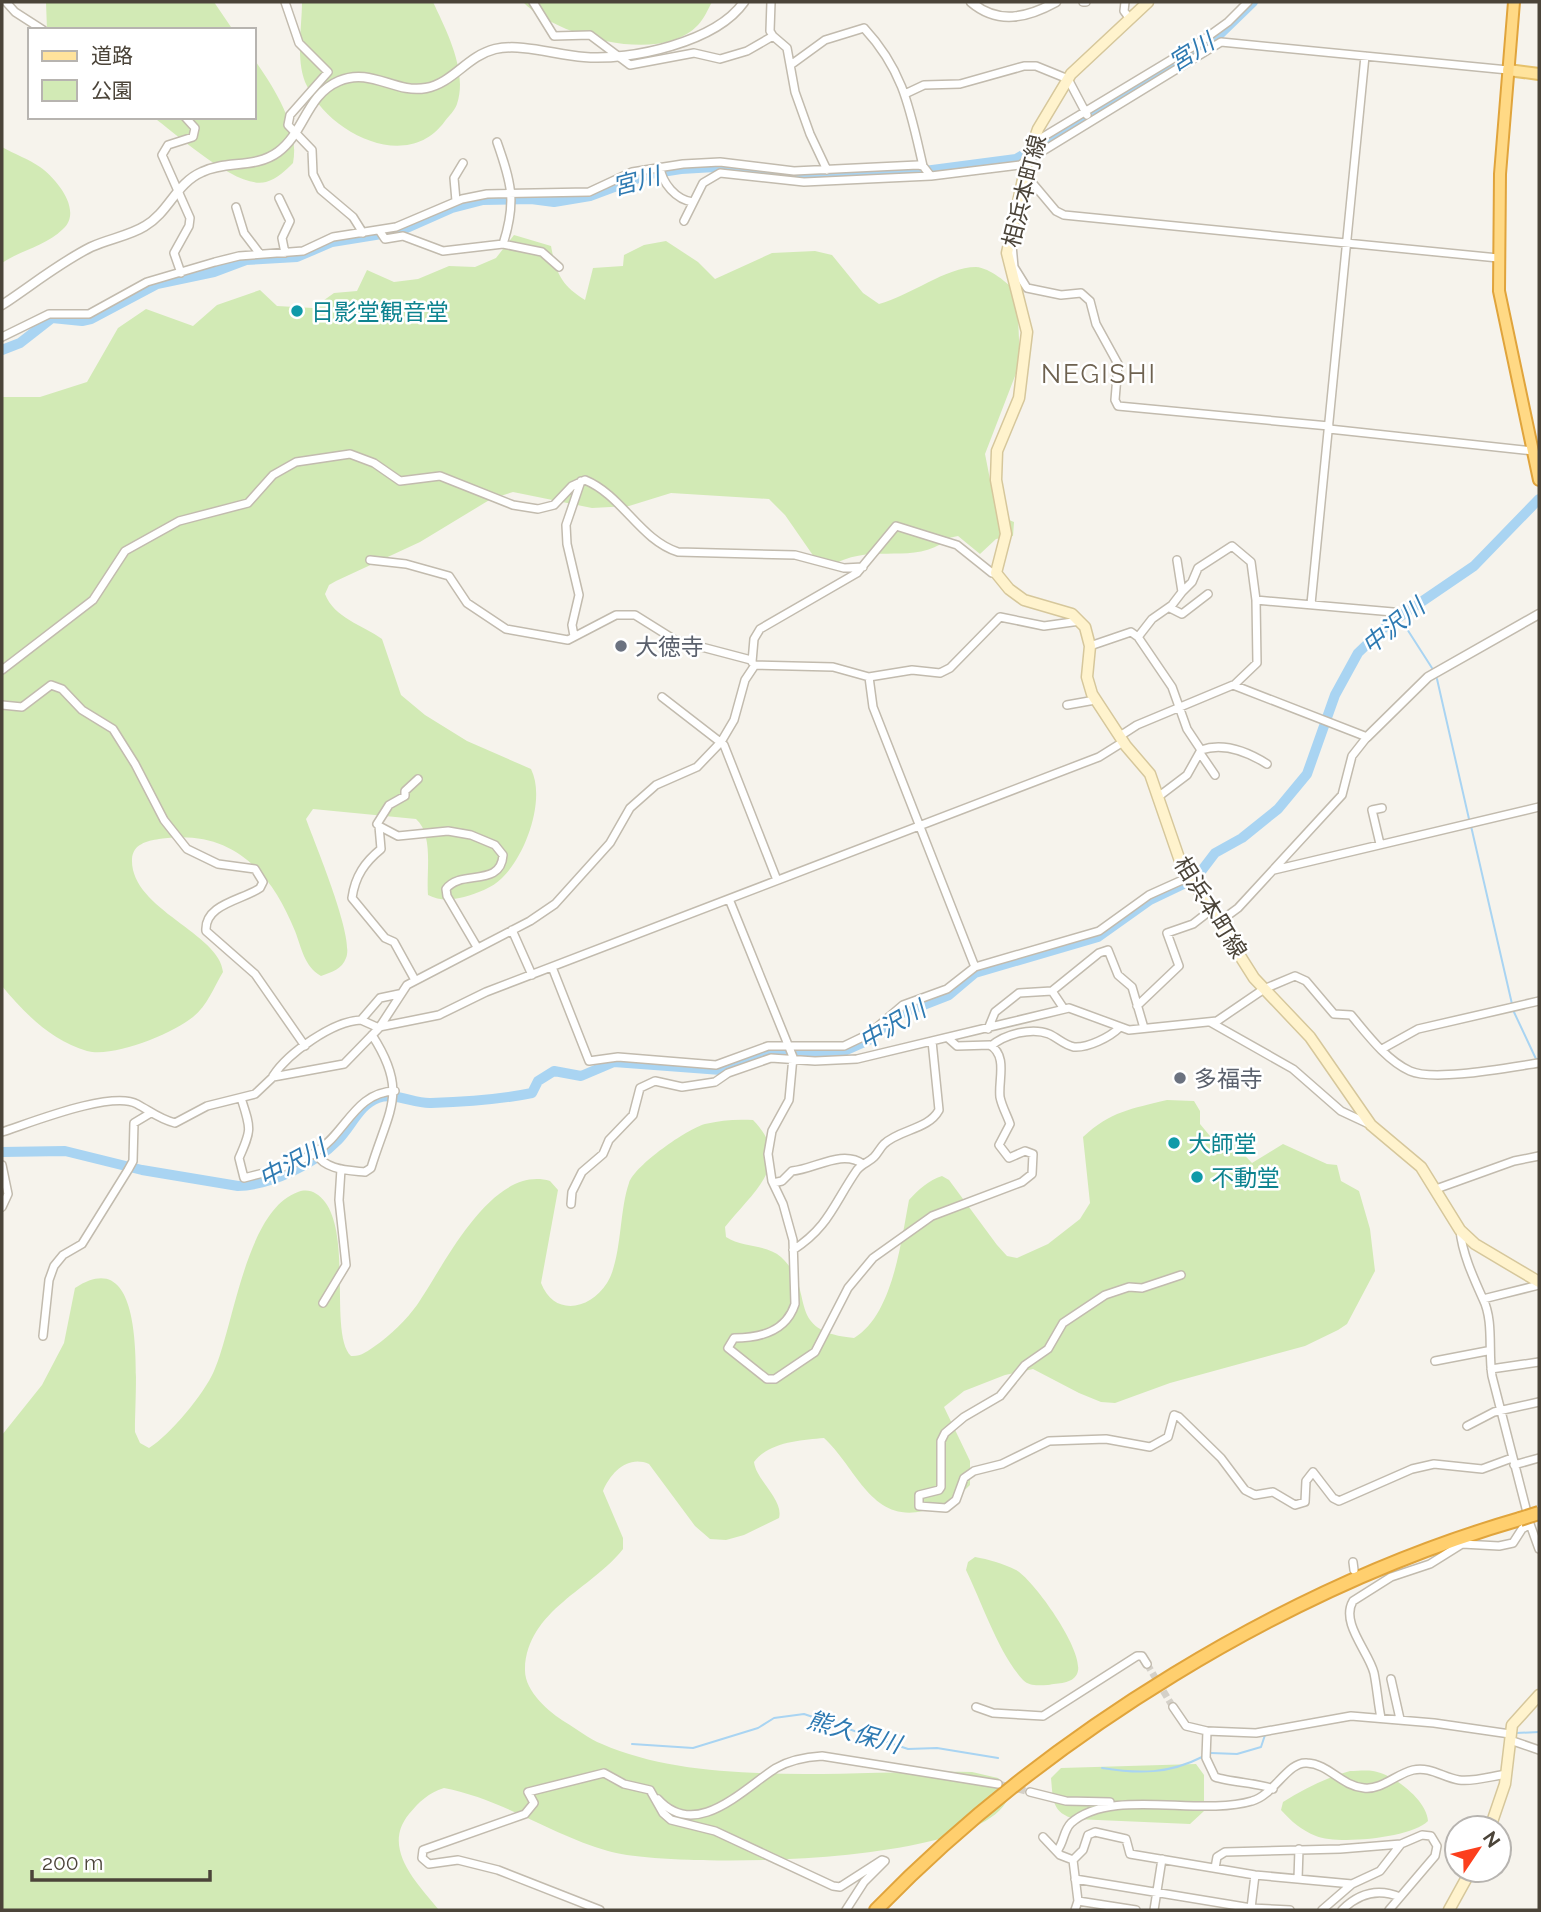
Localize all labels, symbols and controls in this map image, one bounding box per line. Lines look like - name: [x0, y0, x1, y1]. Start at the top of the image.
- water label: 宮川: [1163, 25, 1222, 77]
- legend: [28, 28, 256, 119]
- text: 道路: [91, 43, 133, 68]
- text: 公園: [91, 78, 133, 103]
- street label: 相浜本町線: [997, 132, 1051, 250]
- water label: 宮川: [609, 160, 666, 201]
- place label: 日影堂観音堂: [311, 298, 449, 325]
- marker: 日影堂観音堂: [289, 303, 305, 319]
- district label: NEGISHI: [1041, 359, 1157, 389]
- water label: 中沢川: [1356, 590, 1432, 660]
- place label: 大徳寺: [635, 633, 704, 660]
- marker: 大徳寺: [613, 638, 629, 654]
- street label: 相浜本町線: [1169, 851, 1253, 963]
- water label: 中沢川: [854, 993, 933, 1056]
- place label: 多福寺: [1194, 1065, 1263, 1092]
- marker: 多福寺: [1172, 1070, 1188, 1086]
- place label: 大師堂: [1188, 1130, 1257, 1157]
- water label: 中沢川: [253, 1132, 333, 1193]
- marker: 大師堂: [1166, 1135, 1182, 1151]
- place label: 不動堂: [1211, 1164, 1280, 1191]
- marker: 不動堂: [1189, 1169, 1205, 1185]
- water label: 熊久保川: [804, 1705, 907, 1760]
- north arrow: [1443, 1814, 1513, 1884]
- text: N: [1479, 1827, 1505, 1851]
- scale bar: [32, 1839, 210, 1883]
- text: 200 m: [42, 1850, 103, 1875]

